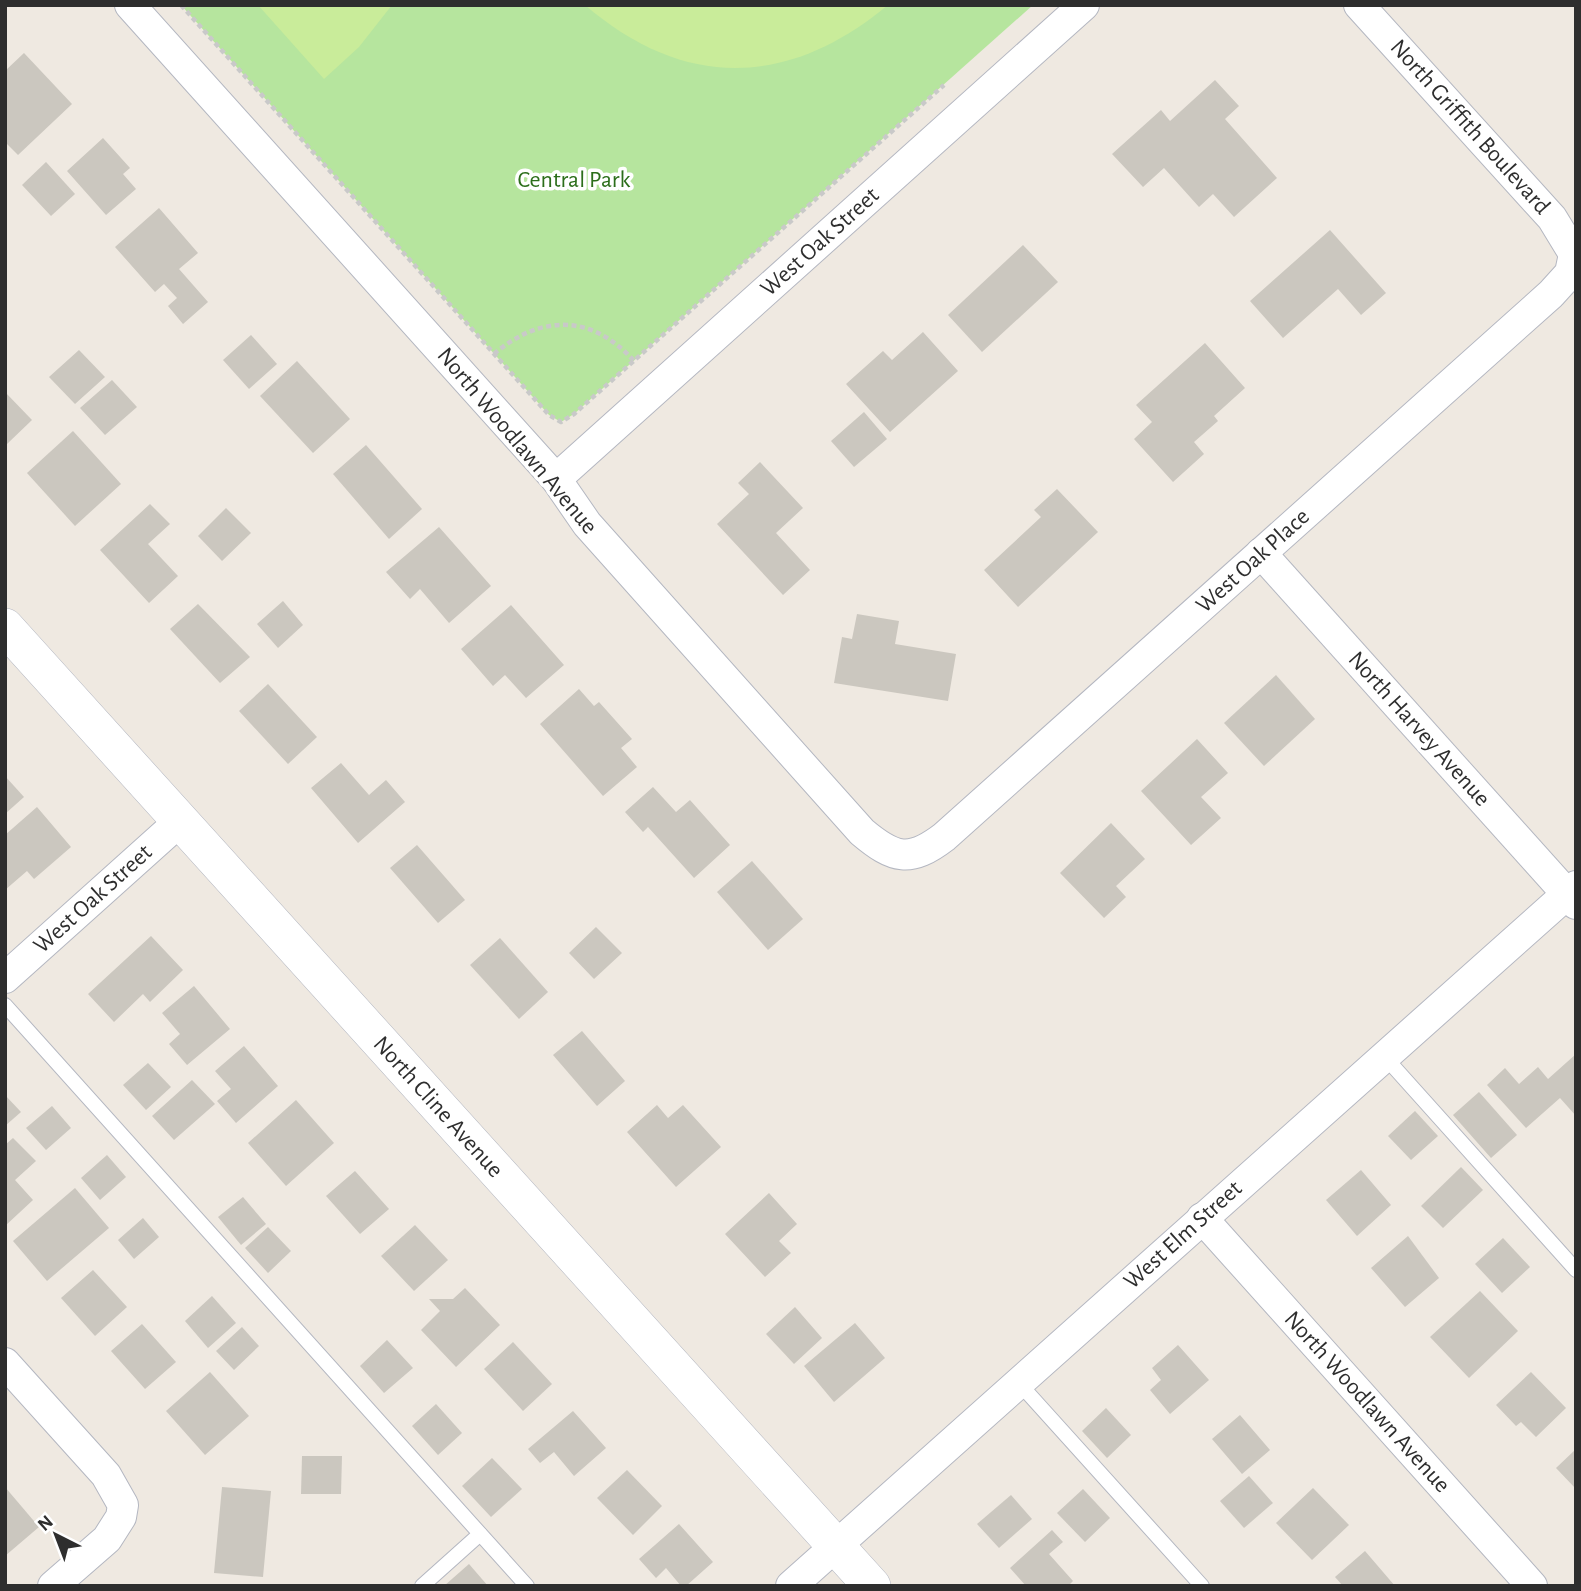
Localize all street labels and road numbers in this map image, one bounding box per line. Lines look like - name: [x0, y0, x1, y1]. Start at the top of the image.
- street label: North Griffith Boulevard: [1386, 35, 1554, 219]
- street label: West Oak Street: [756, 183, 884, 301]
- street label: North Woodlawn Avenue: [432, 343, 602, 539]
- street label: West Oak Place: [1192, 504, 1314, 618]
- street label: North Harvey Avenue: [1343, 647, 1495, 811]
- street label: West Oak Street: [29, 840, 157, 958]
- street label: North Cline Avenue: [369, 1032, 507, 1182]
- street label: West Elm Street: [1120, 1176, 1247, 1294]
- street label: North Woodlawn Avenue: [1280, 1307, 1454, 1497]

